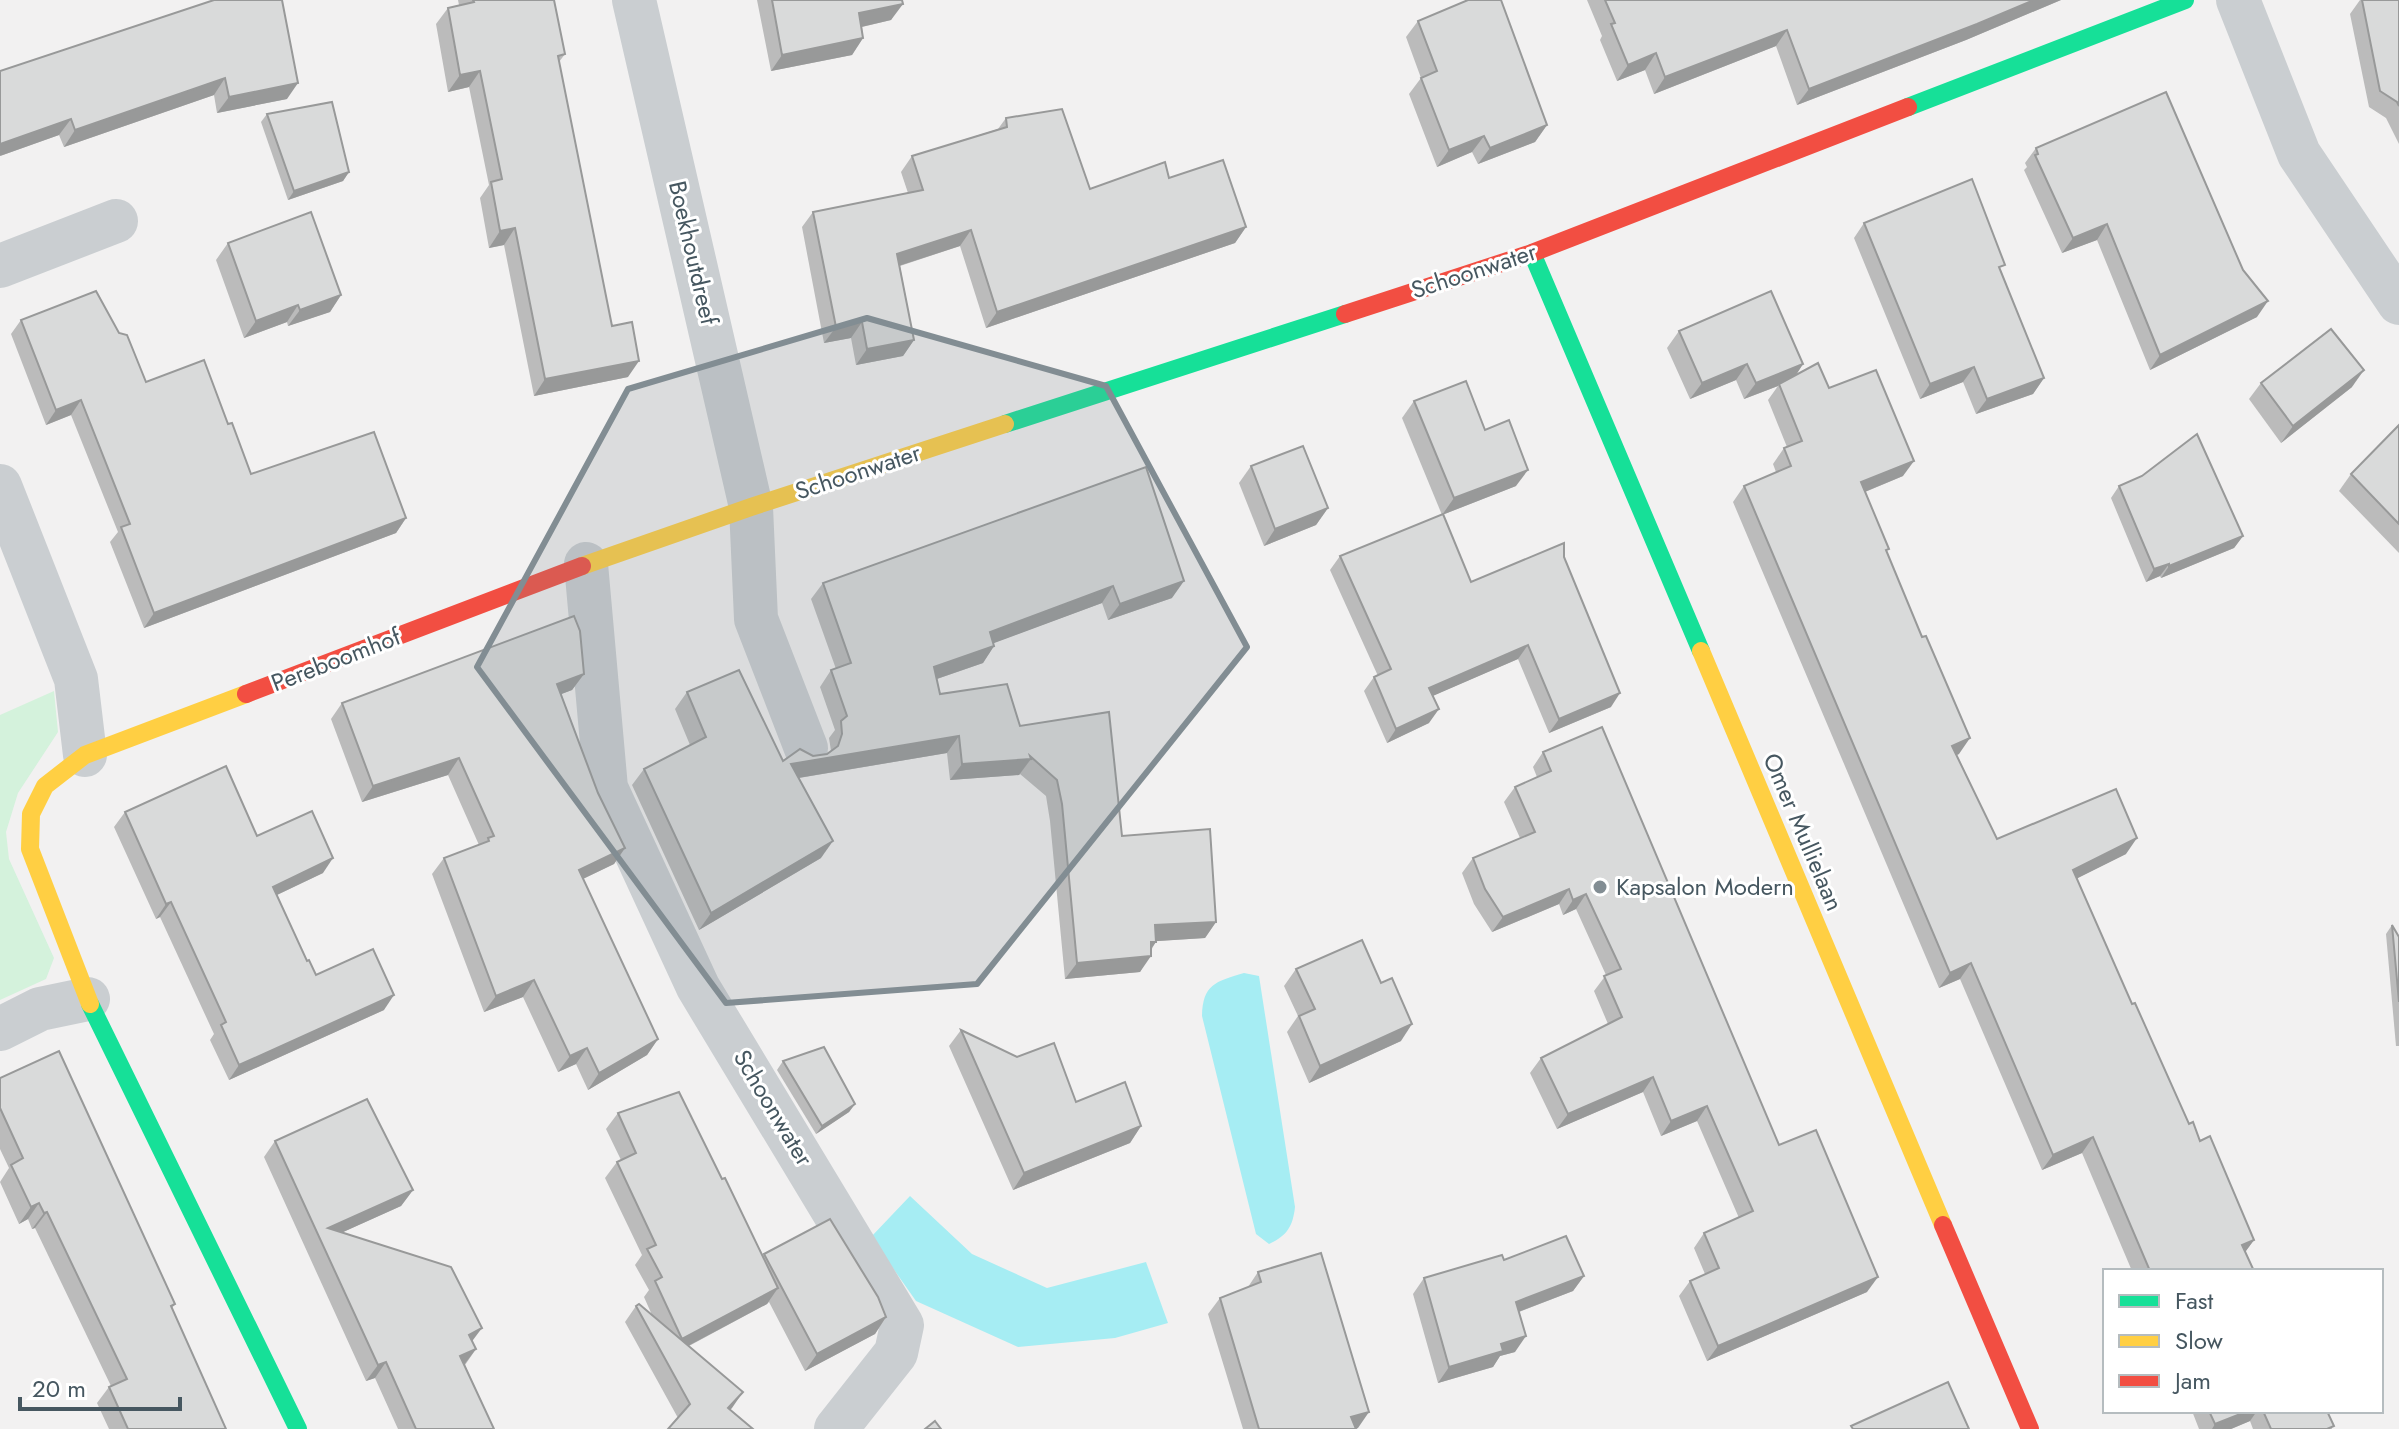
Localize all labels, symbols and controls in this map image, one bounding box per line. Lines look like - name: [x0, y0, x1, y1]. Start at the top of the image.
- street label: Boekhoutdreef: [660, 178, 727, 329]
- street label: Schoonwater: [1407, 234, 1542, 307]
- street label: Schoonwater: [791, 435, 926, 508]
- street label: Pereboomhof: [266, 618, 407, 700]
- street label: Omer Mullielaan: [1754, 747, 1852, 916]
- place label: Kapsalon Modern: [1616, 869, 1794, 904]
- marker: Kapsalon Modern: [1591, 878, 1609, 896]
- street label: Schoonwater: [725, 1043, 822, 1173]
- legend: [2103, 1269, 2383, 1413]
- text: Fast: [2175, 1283, 2213, 1318]
- text: Slow: [2175, 1323, 2223, 1358]
- scale bar: [20, 1361, 180, 1411]
- text: Jam: [2172, 1363, 2211, 1398]
- text: 20 m: [32, 1371, 86, 1406]

